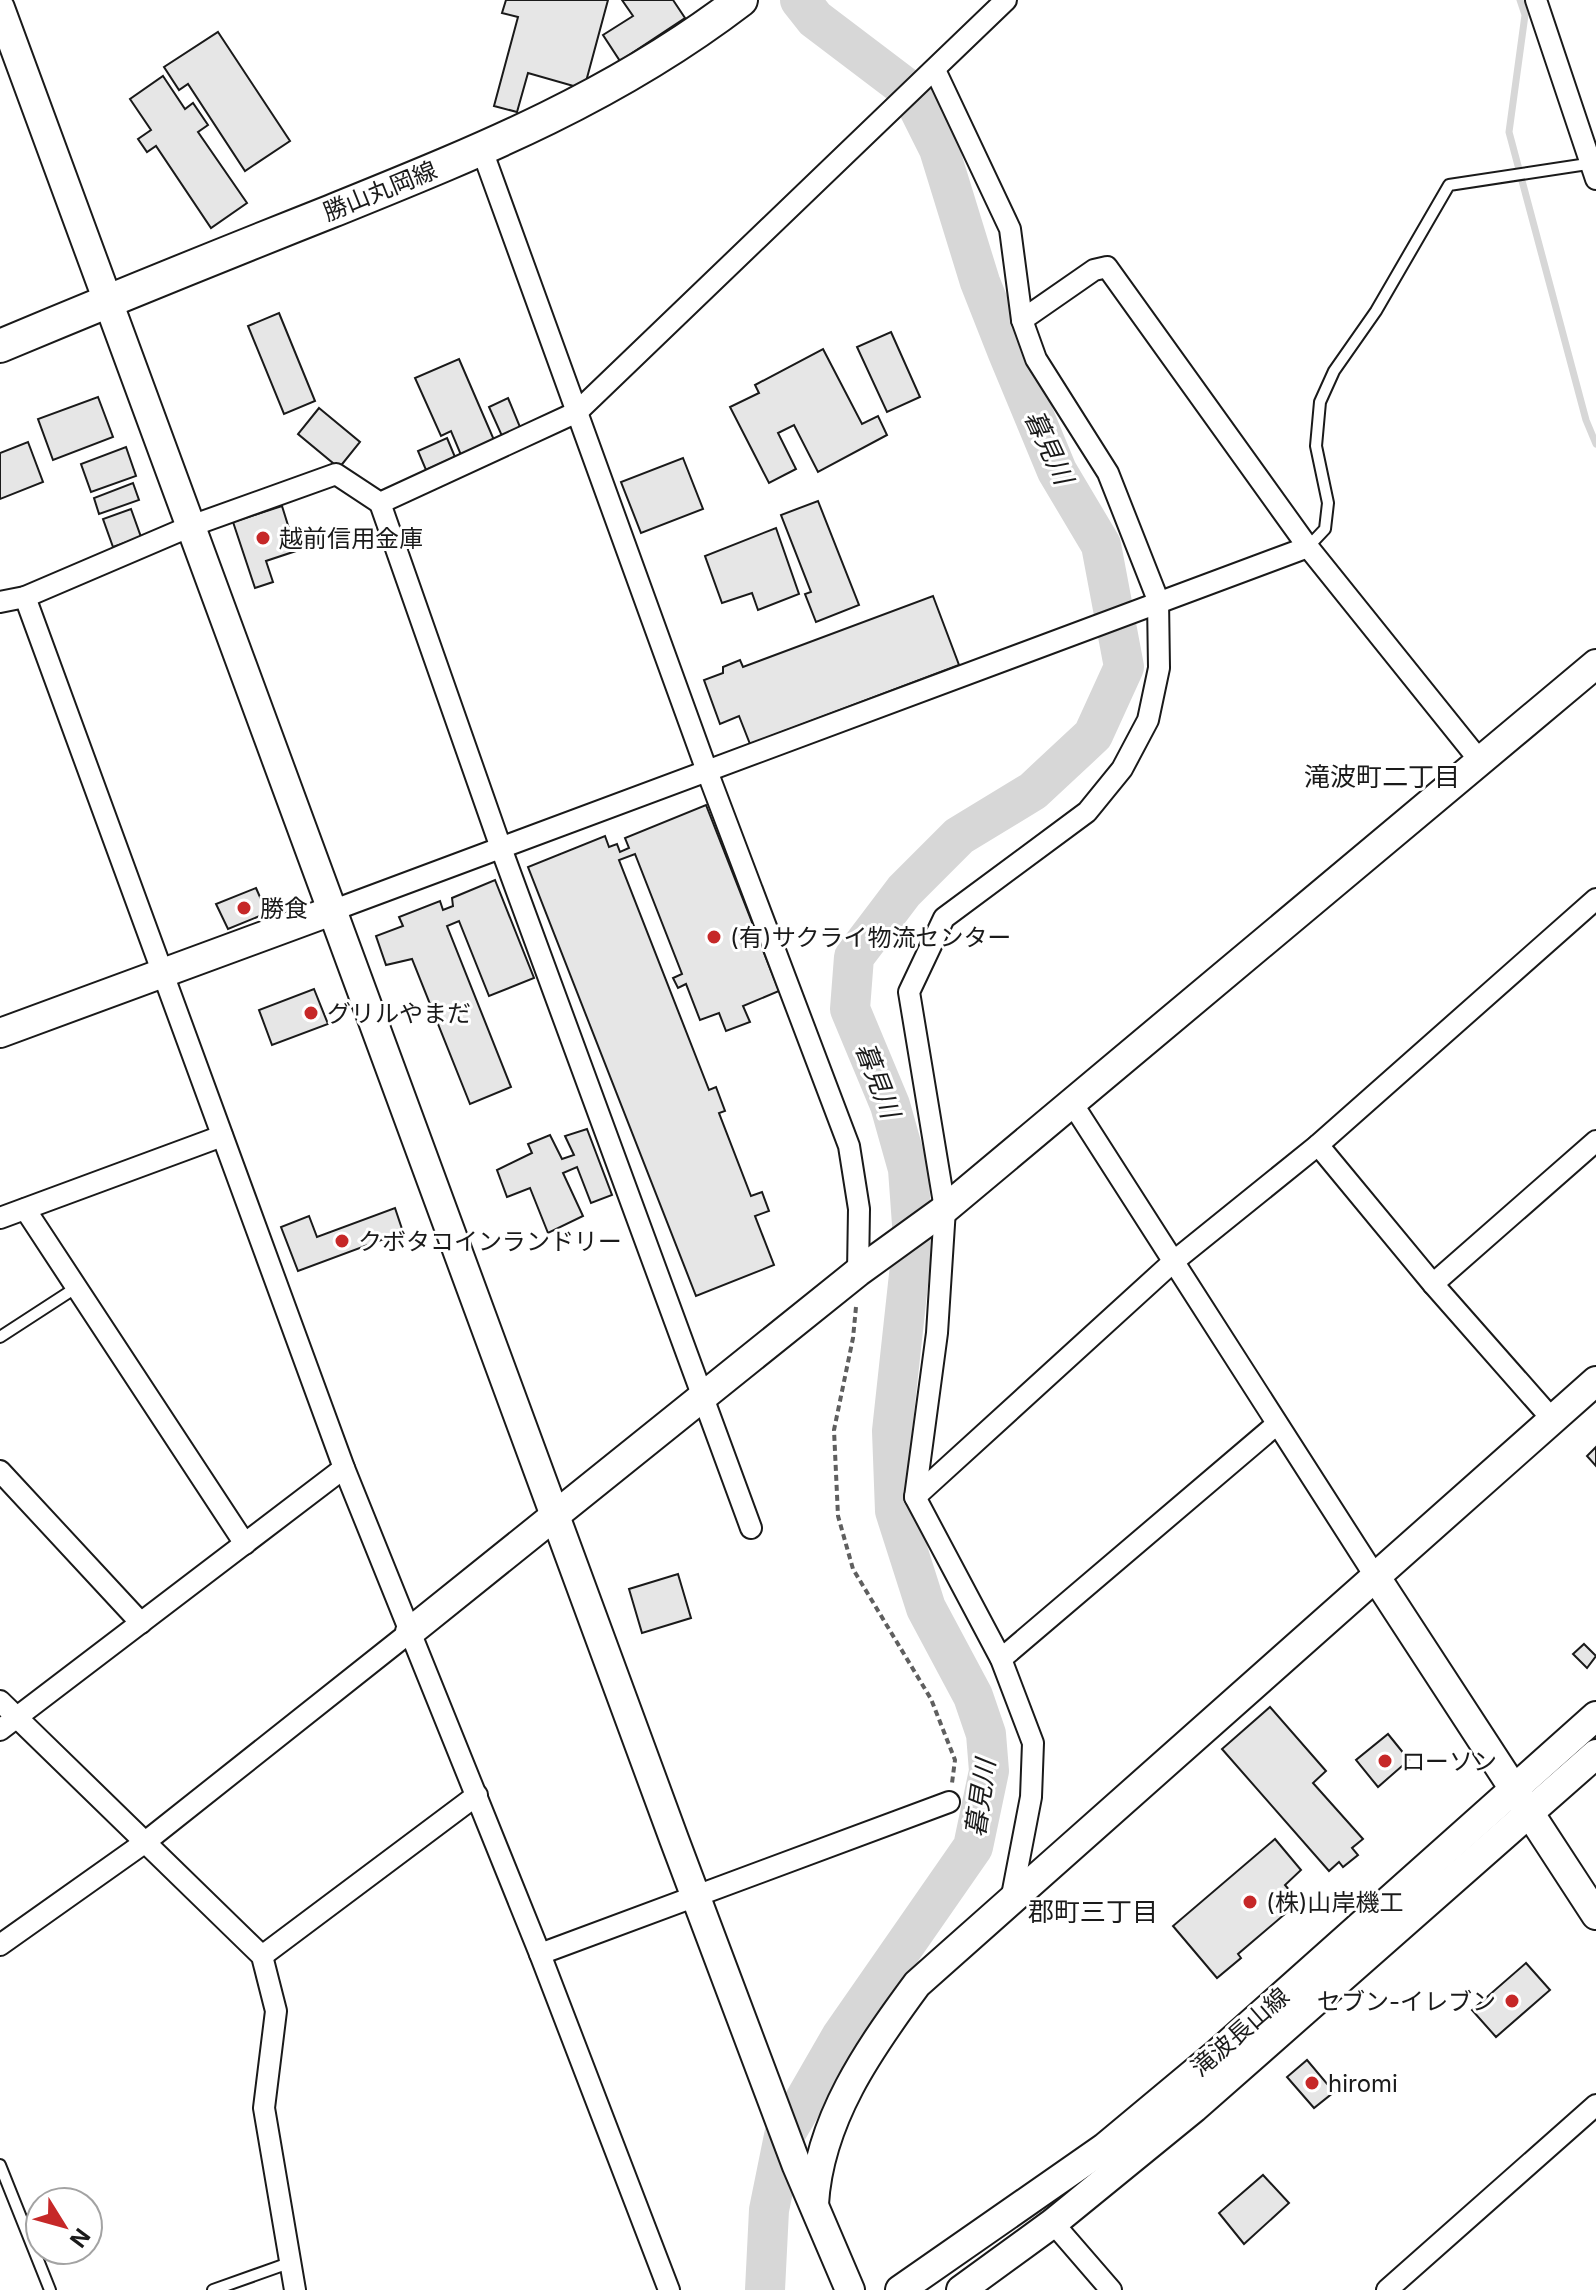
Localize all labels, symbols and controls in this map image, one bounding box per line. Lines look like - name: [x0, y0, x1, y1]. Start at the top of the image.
- street label: 勝山丸岡線: [319, 155, 441, 227]
- water label: 暮見川: [1018, 405, 1081, 492]
- place label: 越前信用金庫: [279, 524, 423, 553]
- marker: 越前信用金庫: [254, 529, 272, 547]
- district label: 滝波町二丁目: [1304, 761, 1460, 792]
- place label: 勝食: [260, 894, 308, 923]
- marker: 勝食: [235, 899, 253, 917]
- place label: (有)サクライ物流センター: [730, 923, 1012, 952]
- marker: (有)サクライ物流センター: [705, 928, 723, 946]
- place label: グリルやまだ: [327, 999, 471, 1028]
- marker: グリルやまだ: [302, 1004, 320, 1022]
- water label: 暮見川: [850, 1038, 908, 1125]
- place label: クボタコインランドリー: [358, 1227, 622, 1256]
- marker: クボタコインランドリー: [333, 1232, 351, 1250]
- place label: ローソン: [1401, 1747, 1497, 1776]
- marker: ローソン: [1376, 1752, 1394, 1770]
- water label: 暮見川: [959, 1754, 1001, 1839]
- place label: (株)山岸機工: [1266, 1888, 1404, 1917]
- marker: (株)山岸機工: [1241, 1893, 1259, 1911]
- district label: 郡町三丁目: [1028, 1896, 1158, 1927]
- street label: 滝波長山線: [1185, 1982, 1295, 2082]
- place label: セブン-イレブン: [1317, 1987, 1496, 2016]
- marker: セブン-イレブン: [1503, 1992, 1521, 2010]
- place label: hiromi: [1328, 2069, 1398, 2098]
- marker: hiromi: [1303, 2074, 1321, 2092]
- north arrow: [24, 2186, 104, 2266]
- text: N: [65, 2224, 95, 2253]

